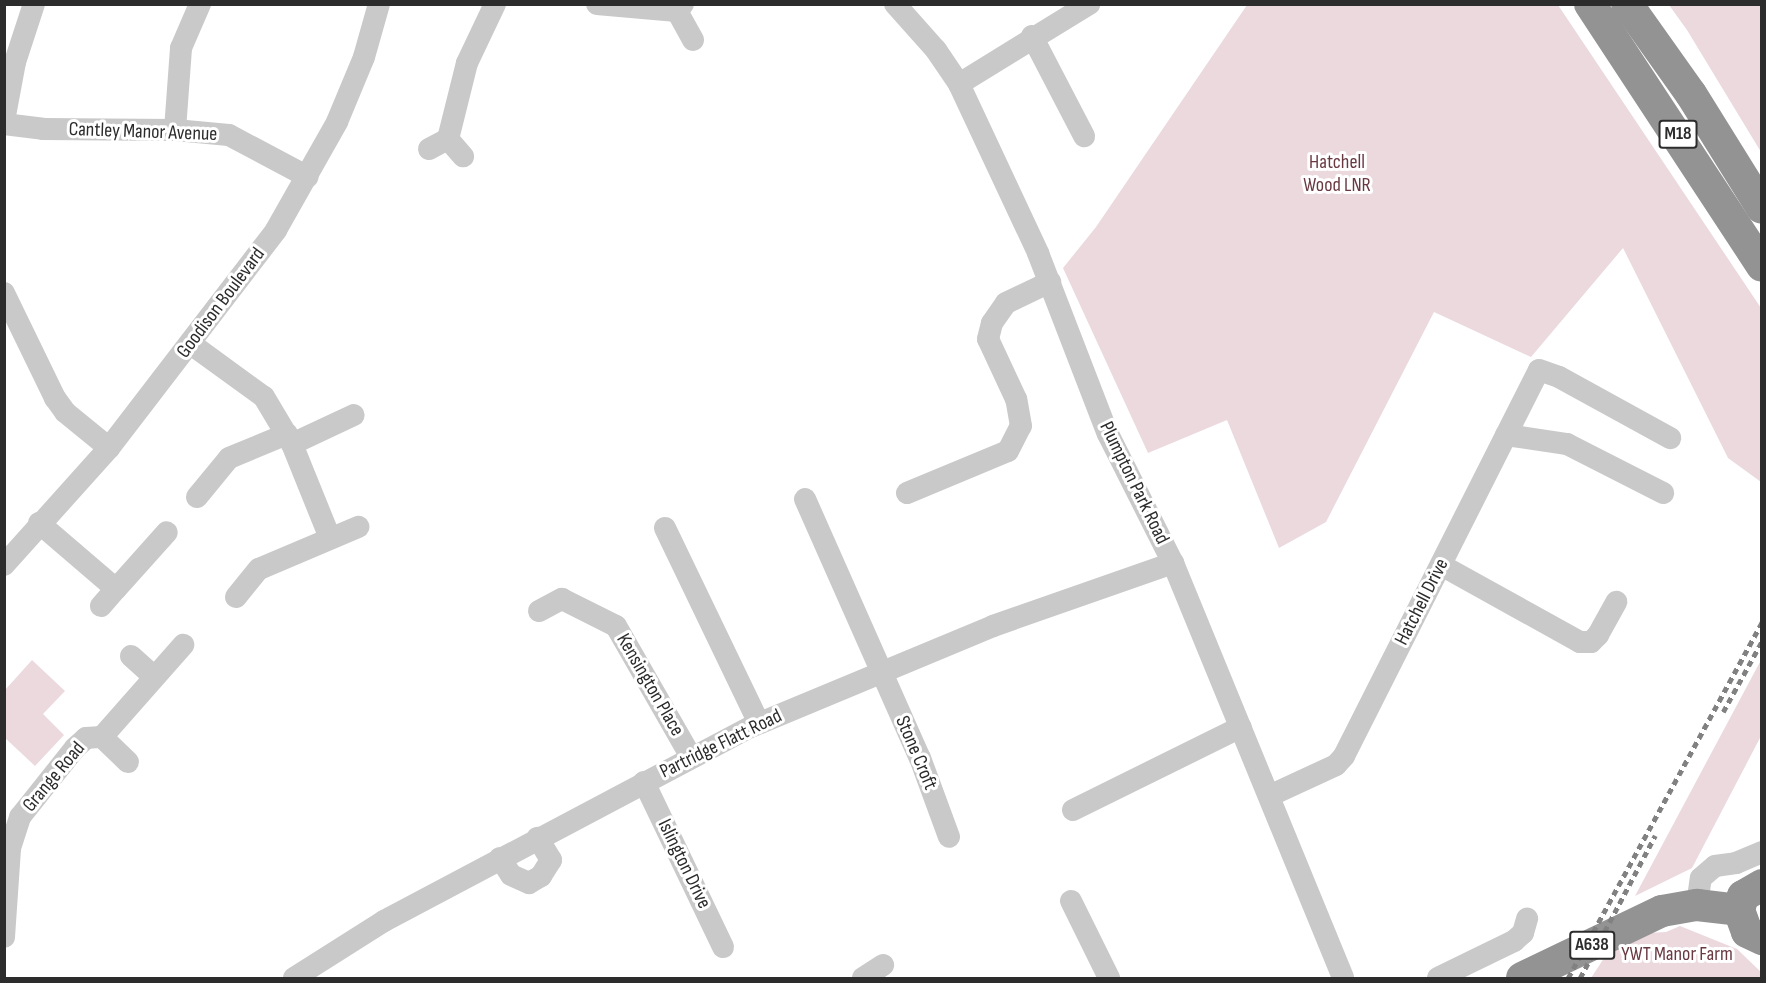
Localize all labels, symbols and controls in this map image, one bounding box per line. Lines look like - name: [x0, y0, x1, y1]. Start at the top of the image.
- street label: Cantley Manor Avenue: [68, 117, 218, 147]
- road number: M18: [1658, 119, 1698, 149]
- park label: Hatchell Wood LNR: [1303, 150, 1371, 197]
- street label: Goodison Boulevard: [172, 243, 270, 363]
- street label: Plumpton Park Road: [1094, 418, 1174, 548]
- street label: Hatchell Drive: [1390, 555, 1454, 649]
- street label: Kensington Place: [611, 629, 689, 741]
- street label: Partridge Flatt Road: [656, 704, 786, 784]
- street label: Stone Croft: [890, 713, 942, 793]
- street label: Grange Road: [18, 737, 90, 817]
- street label: Islington Drive: [652, 815, 716, 913]
- road number: A638: [1568, 930, 1616, 960]
- park label: YWT Manor Farm: [1621, 942, 1733, 966]

